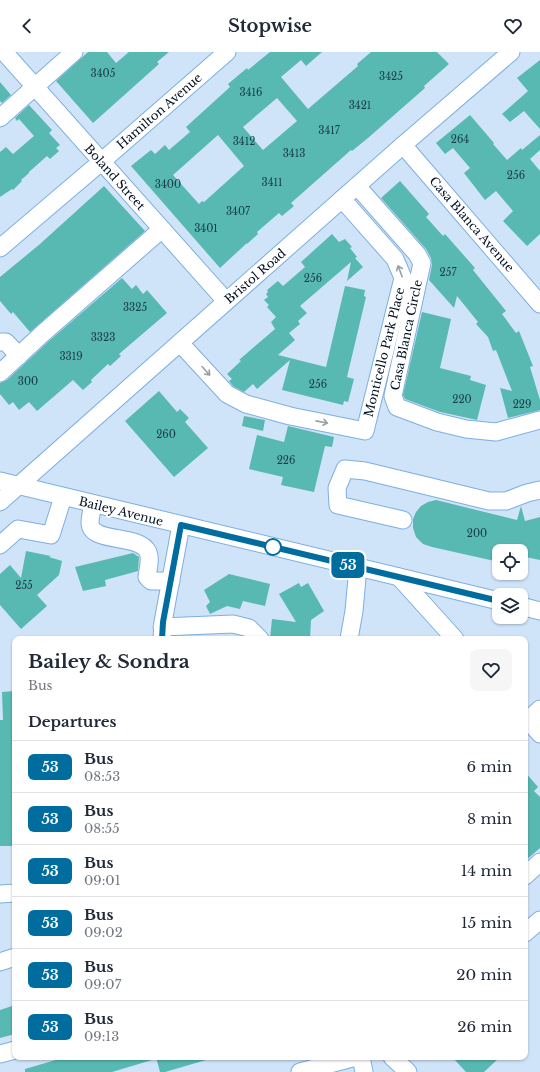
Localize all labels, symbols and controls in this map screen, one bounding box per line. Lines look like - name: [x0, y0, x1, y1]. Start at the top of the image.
- icon: back: [16, 15, 38, 37]
- text: Stopwise: [228, 15, 312, 37]
- icon: heart: [502, 15, 524, 37]
- house number: 3405: [91, 67, 116, 80]
- street label: Hamilton Avenue: [113, 70, 205, 152]
- house number: 3425: [379, 70, 403, 83]
- house number: 3416: [240, 86, 262, 99]
- house number: 3421: [349, 99, 371, 112]
- house number: 3417: [318, 124, 341, 137]
- house number: 264: [451, 133, 469, 146]
- house number: 3412: [233, 135, 255, 148]
- street label: Boland Street: [81, 141, 149, 213]
- house number: 3413: [283, 147, 305, 160]
- house number: 256: [507, 169, 525, 182]
- street label: Casa Blanca Avenue: [427, 173, 518, 275]
- house number: 3411: [262, 176, 282, 189]
- house number: 3400: [155, 178, 181, 191]
- house number: 3407: [226, 205, 251, 218]
- house number: 3401: [194, 222, 218, 235]
- street label: Bristol Road: [221, 245, 289, 307]
- one-way arrow: [395, 265, 403, 277]
- house number: 257: [440, 266, 457, 279]
- house number: 256: [304, 272, 322, 285]
- street label: Casa Blanca Circle: [387, 278, 425, 392]
- street label: Monticello Park Place: [361, 285, 407, 418]
- house number: 3325: [123, 301, 147, 314]
- house number: 3323: [91, 331, 115, 344]
- house number: 3319: [59, 350, 83, 363]
- one-way arrow: [201, 366, 211, 376]
- house number: 300: [18, 375, 38, 388]
- house number: 256: [309, 378, 327, 391]
- house number: 220: [452, 393, 472, 406]
- house number: 229: [513, 398, 531, 411]
- one-way arrow: [315, 419, 328, 427]
- house number: 260: [156, 428, 176, 441]
- house number: 226: [277, 454, 295, 467]
- street label: Bailey Avenue: [77, 493, 165, 529]
- house number: 200: [467, 527, 487, 540]
- unlabelled marker: [264, 538, 282, 556]
- map controls: [492, 544, 528, 624]
- button: locate: [492, 544, 528, 580]
- line badge: 53: [330, 552, 366, 578]
- text: 53: [339, 556, 357, 574]
- house number: 255: [15, 579, 33, 592]
- button: layers: [492, 588, 528, 624]
- button: heart: [470, 649, 512, 691]
- text: Bailey & Sondra: [28, 650, 190, 673]
- text: Bus: [28, 677, 53, 694]
- text: Departures: [28, 712, 117, 731]
- text: Bus: [84, 749, 114, 768]
- text: 6 min: [467, 757, 512, 776]
- text: 53: [41, 758, 59, 776]
- text: 08:53: [84, 768, 120, 785]
- text: Bus: [84, 801, 114, 820]
- text: 8 min: [467, 809, 512, 828]
- text: 53: [41, 810, 59, 828]
- text: 08:55: [84, 820, 120, 837]
- text: Bus: [84, 853, 114, 872]
- text: 14 min: [461, 861, 512, 880]
- text: 53: [41, 862, 59, 880]
- text: 09:01: [84, 872, 120, 889]
- text: Bus: [84, 905, 114, 924]
- text: 15 min: [461, 913, 512, 932]
- text: 53: [41, 914, 59, 932]
- text: 09:02: [84, 924, 123, 941]
- text: Bus: [84, 957, 114, 976]
- text: 20 min: [456, 965, 512, 984]
- text: 53: [41, 966, 59, 984]
- text: 09:07: [84, 976, 121, 993]
- text: Bus: [84, 1009, 114, 1028]
- text: 26 min: [457, 1017, 512, 1036]
- text: 53: [41, 1018, 59, 1036]
- text: 09:13: [84, 1028, 119, 1045]

